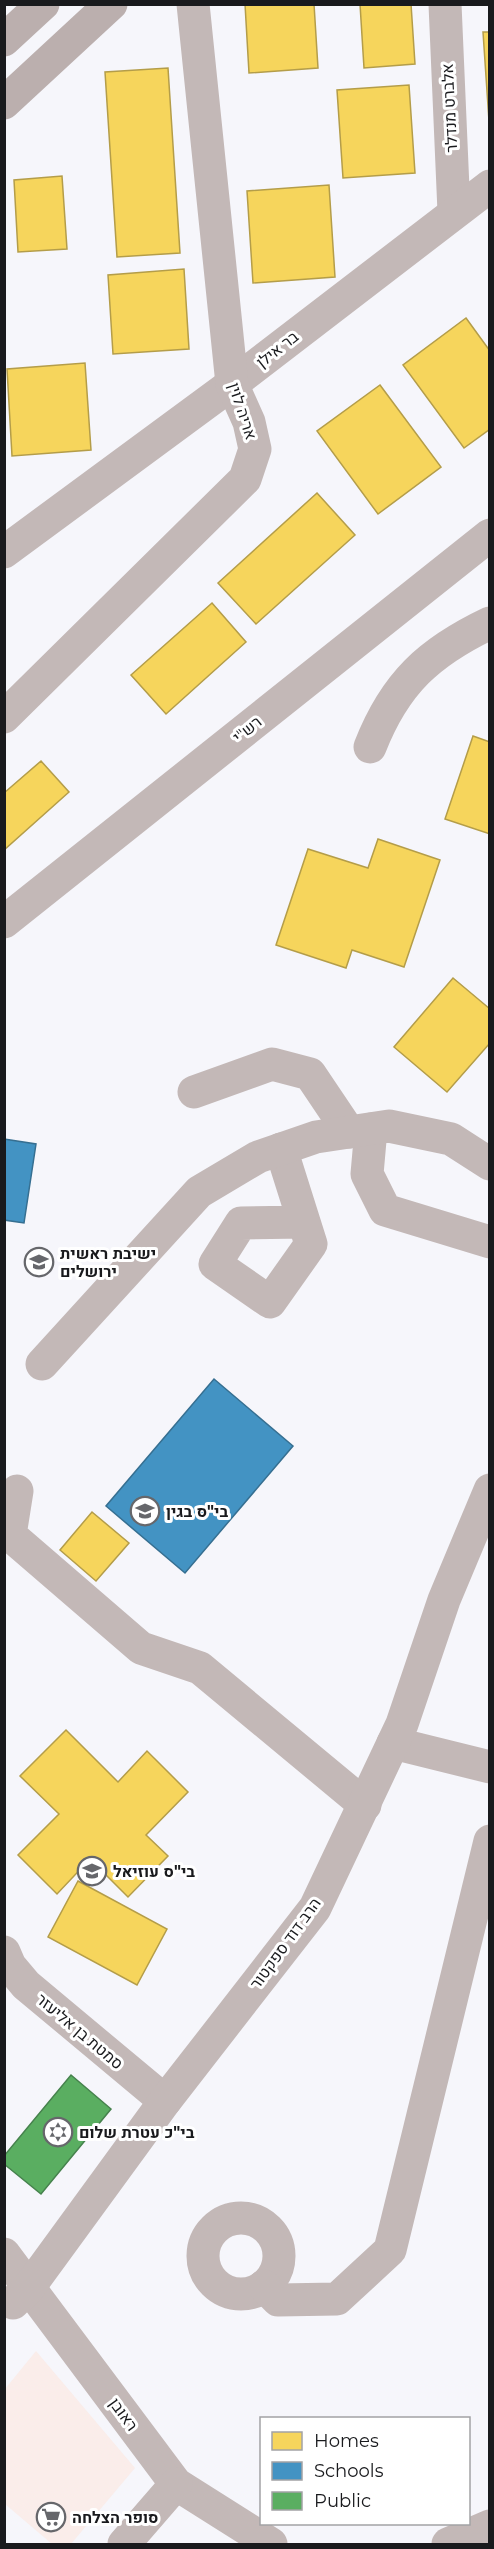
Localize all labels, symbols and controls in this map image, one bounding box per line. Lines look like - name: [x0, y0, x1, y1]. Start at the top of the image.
- street label: אלברט מנדלר: [438, 63, 461, 153]
- street label: בר אילן: [252, 327, 303, 372]
- street label: אריה לוין: [224, 380, 261, 442]
- street label: רש"י: [229, 712, 265, 747]
- place label: ישיבת ראשית ירושלים: [60, 1244, 156, 1281]
- school or university icon: ישיבת ראשית ירושלים: [23, 1246, 55, 1278]
- school or university icon: בי"ס בגין: [129, 1495, 161, 1527]
- place label: בי"ס בגין: [166, 1502, 228, 1521]
- school or university icon: בי"ס עוזיאל: [76, 1855, 108, 1887]
- place label: בי"ס עוזיאל: [113, 1862, 195, 1881]
- street label: הרב דוד ספקטור: [246, 1894, 325, 1993]
- street label: סמטת בן אליעזר: [32, 1989, 127, 2073]
- synagogue icon: בי"כ עטרת שלום: [42, 2116, 74, 2148]
- place label: בי"כ עטרת שלום: [79, 2123, 195, 2142]
- street label: ראובן: [105, 2394, 142, 2434]
- legend: [260, 2417, 470, 2525]
- text: Homes: [314, 2430, 379, 2452]
- text: Schools: [314, 2460, 384, 2482]
- text: Public: [314, 2490, 371, 2512]
- supermarket icon: סופר הצלחה: [35, 2501, 67, 2533]
- place label: סופר הצלחה: [72, 2508, 158, 2527]

